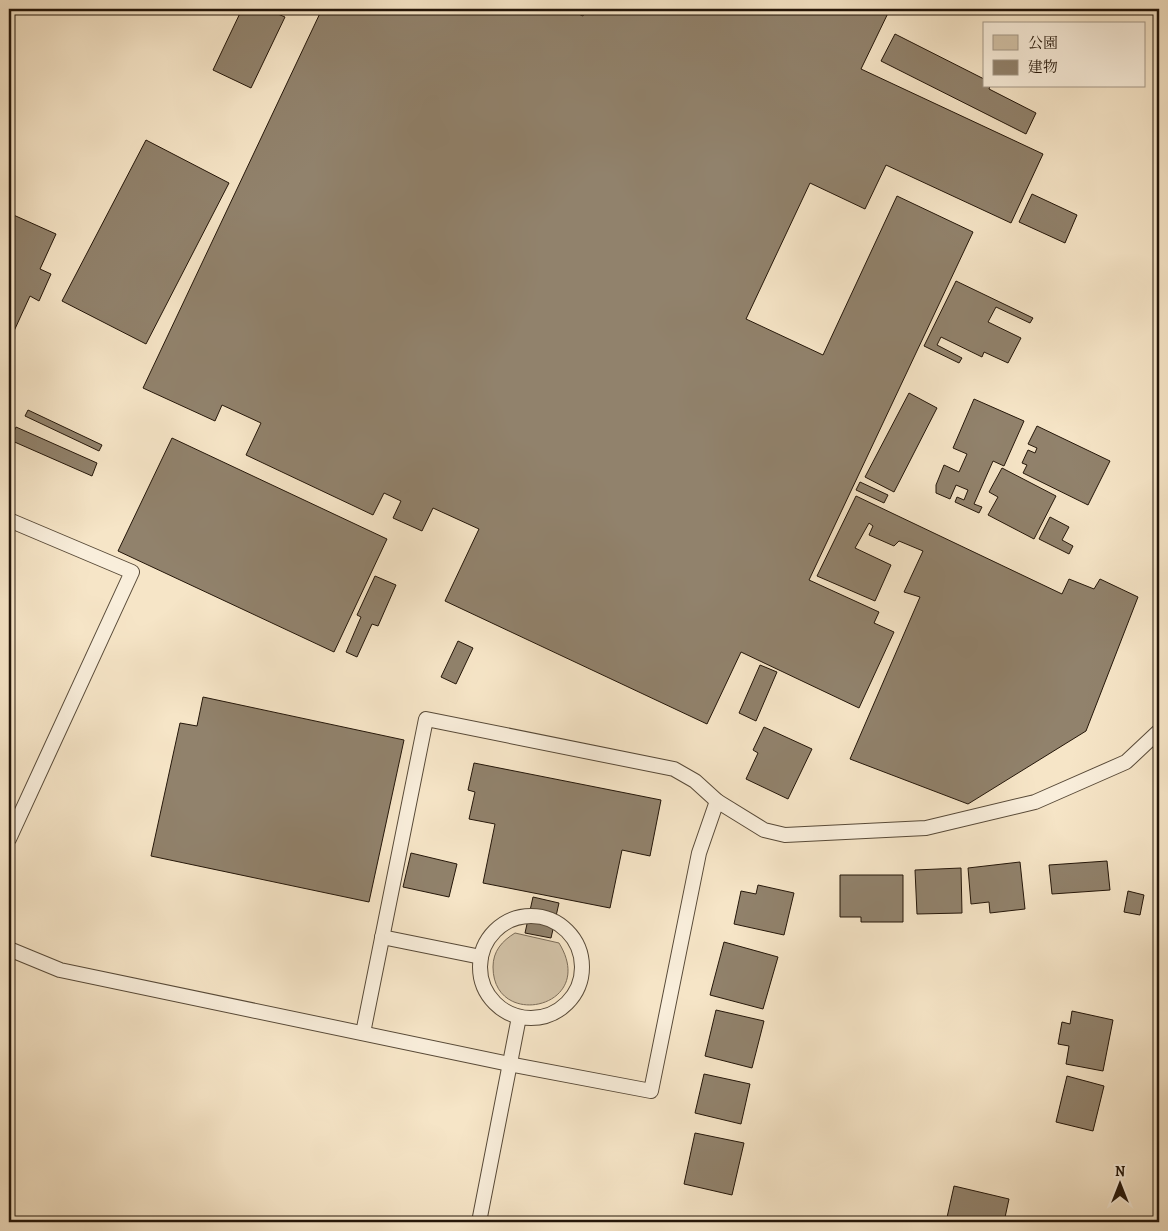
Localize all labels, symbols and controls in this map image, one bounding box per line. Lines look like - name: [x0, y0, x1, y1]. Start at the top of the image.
- legend: [983, 22, 1146, 88]
- text: 公園: [1028, 33, 1058, 53]
- text: 建物: [1028, 57, 1058, 77]
- north arrow: [1096, 1158, 1146, 1208]
- text: N: [1115, 1162, 1125, 1181]

